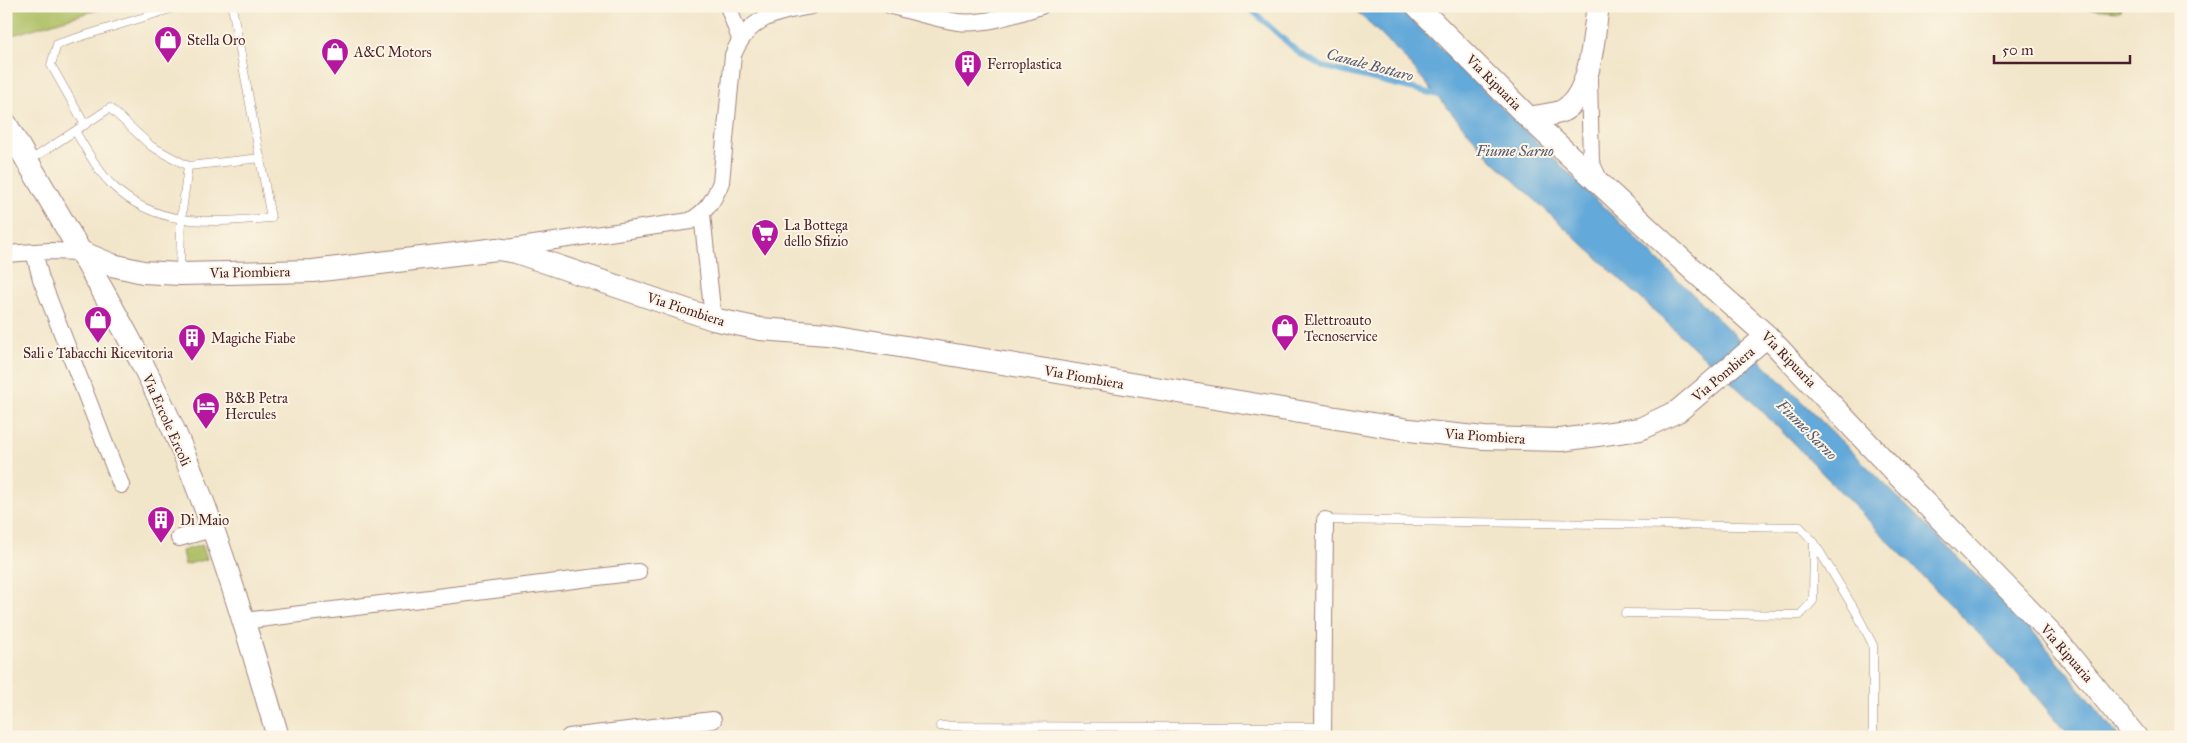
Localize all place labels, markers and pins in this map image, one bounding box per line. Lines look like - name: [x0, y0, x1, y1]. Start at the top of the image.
- shop icon: Stella Oro: [153, 25, 183, 64]
- place label: Stella Oro: [187, 32, 245, 49]
- shop icon: A&C Motors: [320, 37, 350, 76]
- place label: A&C Motors: [353, 44, 432, 61]
- building icon: Ferroplastica: [953, 49, 983, 88]
- place label: Ferroplastica: [987, 56, 1062, 73]
- place label: La Bottega dello Sfizio: [784, 217, 848, 250]
- supermarket icon: La Bottega dello Sfizio: [750, 218, 780, 257]
- shop icon: Sali e Tabacchi Ricevitoria: [83, 305, 113, 344]
- place label: Elettroauto Tecnoservice: [1304, 312, 1378, 345]
- shop icon: Elettroauto Tecnoservice: [1270, 313, 1300, 352]
- building icon: Magiche Fiabe: [177, 323, 207, 362]
- place label: Magiche Fiabe: [211, 330, 296, 347]
- place label: Sali e Tabacchi Ricevitoria: [23, 345, 173, 362]
- place label: B&B Petra Hercules: [225, 390, 288, 423]
- hotel icon: B&B Petra Hercules: [191, 391, 221, 430]
- building icon: Di Maio: [146, 505, 176, 544]
- place label: Di Maio: [180, 512, 229, 529]

